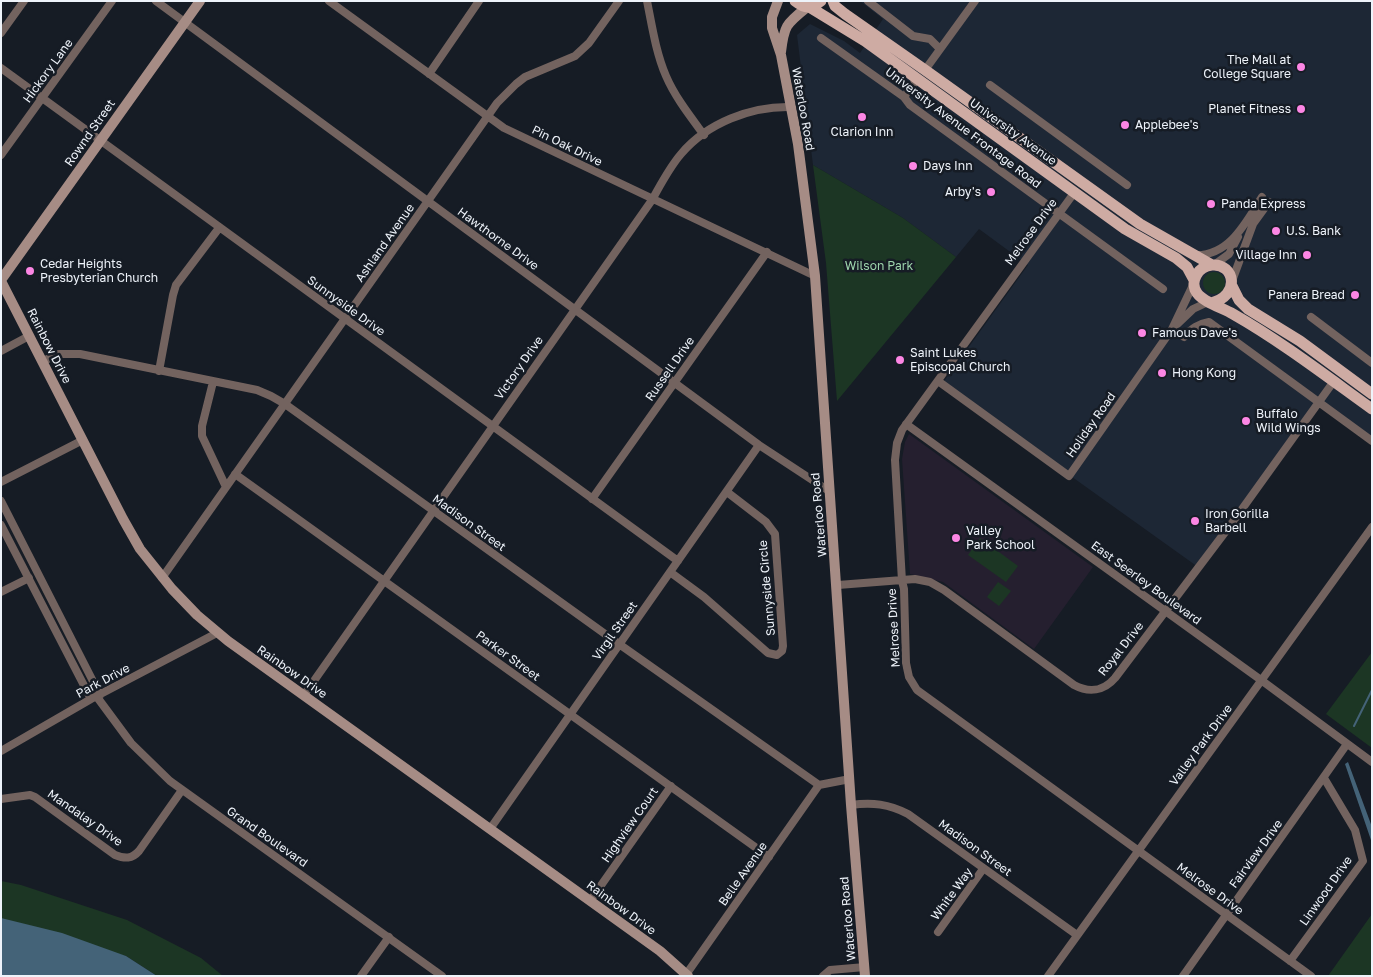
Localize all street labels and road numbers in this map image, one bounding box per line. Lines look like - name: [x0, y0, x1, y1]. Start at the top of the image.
- street label: Hickory Lane: [20, 36, 76, 106]
- street label: University Avenue Frontage Road: [882, 65, 1044, 191]
- street label: Waterloo Road: [789, 66, 817, 152]
- street label: University Avenue: [967, 96, 1059, 168]
- street label: Rownd Street: [62, 97, 118, 169]
- street label: Pin Oak Drive: [529, 123, 605, 169]
- street label: Melrose Drive: [1002, 196, 1060, 268]
- street label: Ashland Avenue: [353, 201, 417, 285]
- street label: Hawthorne Drive: [455, 205, 541, 273]
- street label: Sunnyside Drive: [304, 273, 388, 339]
- street label: Rainbow Drive: [24, 306, 74, 386]
- street label: Victory Drive: [492, 333, 546, 403]
- street label: Russell Drive: [643, 334, 697, 404]
- street label: Holiday Road: [1063, 390, 1119, 460]
- street label: Waterloo Road: [808, 472, 830, 558]
- street label: Madison Street: [430, 492, 508, 554]
- street label: East Seerley Boulevard: [1088, 538, 1204, 628]
- street label: Sunnyside Circle: [756, 539, 778, 637]
- street label: Melrose Drive: [885, 588, 903, 668]
- street label: Virgil Street: [589, 599, 641, 663]
- street label: Royal Drive: [1095, 619, 1147, 679]
- street label: Parker Street: [473, 628, 543, 684]
- street label: Rainbow Drive: [254, 642, 330, 702]
- street label: Park Drive: [74, 661, 132, 701]
- street label: Valley Park Drive: [1167, 702, 1235, 788]
- street label: Highview Court: [599, 785, 661, 865]
- street label: Mandalay Drive: [45, 787, 125, 849]
- street label: Grand Boulevard: [224, 804, 310, 870]
- street label: Madison Street: [936, 817, 1014, 879]
- street label: Fairview Drive: [1226, 817, 1286, 891]
- street label: Belle Avenue: [716, 839, 770, 909]
- street label: Linwood Drive: [1297, 854, 1355, 928]
- street label: Melrose Drive: [1174, 860, 1246, 918]
- street label: White Way: [928, 865, 976, 923]
- street label: Waterloo Road: [837, 876, 859, 962]
- street label: Rainbow Drive: [583, 878, 659, 938]

